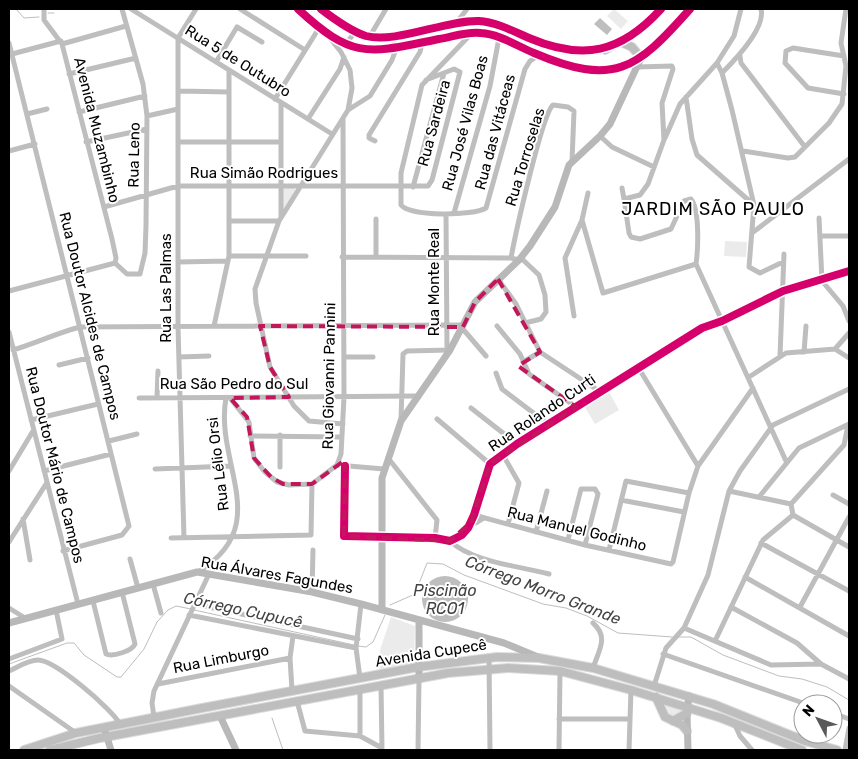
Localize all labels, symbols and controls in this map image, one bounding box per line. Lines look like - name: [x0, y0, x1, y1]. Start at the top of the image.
- street label: Rua 5 de Outubro: [182, 21, 294, 101]
- street label: Rua José Vilas Boas: [438, 53, 492, 193]
- street label: Avenida Muzambinho: [70, 55, 124, 205]
- street label: Rua das Vitáceas: [471, 72, 519, 192]
- street label: Rua Sardeira: [414, 78, 454, 168]
- street label: Rua Torroselas: [502, 105, 549, 208]
- street label: Rua Leno: [124, 122, 144, 188]
- street label: Rua Simão Rodrigues: [190, 164, 338, 182]
- district label: JARDIM SÃO PAULO: [621, 198, 805, 220]
- street label: Rua Doutor Alcides de Campos: [55, 210, 125, 422]
- street label: Rua Monte Real: [425, 228, 443, 336]
- street label: Rua Las Palmas: [157, 233, 175, 343]
- street label: Rua Giovanni Pannini: [319, 302, 339, 450]
- street label: Rua Doutor Mário de Campos: [22, 365, 88, 565]
- street label: Rua Rolando Curti: [485, 370, 599, 456]
- street label: Rua São Pedro do Sul: [160, 375, 308, 393]
- street label: Rua Lélio Orsi: [203, 416, 233, 512]
- street label: Rua Manuel Godinho: [505, 503, 649, 555]
- water label: Córrego Morro Grande: [462, 552, 624, 628]
- street label: Rua Álvares Fagundes: [199, 553, 355, 597]
- water label: Piscinão RCO1: [413, 581, 477, 618]
- water label: Córrego Cupucê: [182, 588, 304, 632]
- street label: Avenida Cupecê: [374, 635, 488, 671]
- street label: Rua Limburgo: [172, 641, 270, 677]
- north arrow: [793, 694, 843, 744]
- text: N: [799, 701, 818, 720]

